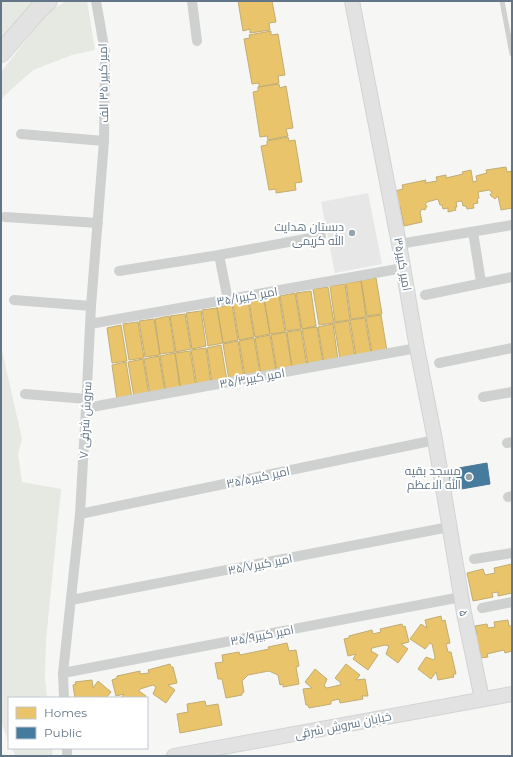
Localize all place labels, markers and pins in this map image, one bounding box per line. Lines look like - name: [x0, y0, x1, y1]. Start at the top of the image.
- place label: دبستان هدایت الله کریمی: [274, 219, 344, 248]
- marker: دبستان هدایت الله کریمی: [347, 228, 357, 238]
- place label: مسجد بقیه الله الاعظم: [405, 463, 461, 493]
- marker: مسجد بقیه الله الاعظم: [464, 472, 474, 482]

